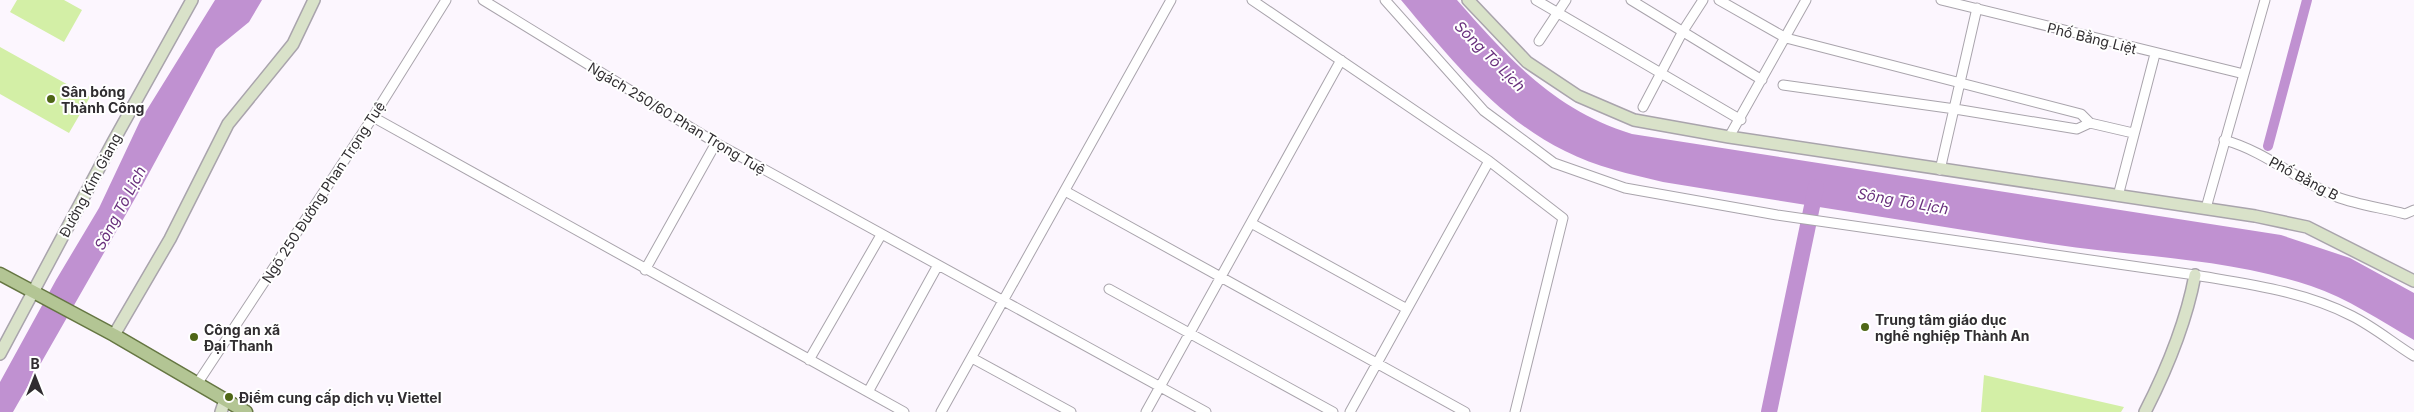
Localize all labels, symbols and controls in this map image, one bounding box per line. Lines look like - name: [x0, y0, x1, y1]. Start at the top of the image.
- water label: Sông Tô Lịch: [1451, 17, 1529, 95]
- street label: Phố Bằng Liệt: [2046, 19, 2139, 57]
- street label: Ngách 250/60 Phan Trọng Tuệ: [585, 58, 769, 178]
- place label: Sân bóng Thành Công: [61, 83, 144, 116]
- marker: Sân bóng Thành Công: [45, 93, 57, 105]
- street label: Ngõ 250 Đường Phan Trọng Tuệ: [258, 98, 388, 286]
- street label: Đường Kim Giang: [55, 130, 125, 240]
- street label: Phố Bằng B: [2266, 153, 2342, 203]
- water label: Sông Tô Lịch: [90, 163, 150, 253]
- water label: Sông Tô Lịch: [1856, 184, 1950, 218]
- place label: Trung tâm giáo dục nghề nghiệp Thành An: [1875, 311, 2030, 344]
- place label: Công an xã Đại Thanh: [204, 321, 280, 354]
- marker: Trung tâm giáo dục nghề nghiệp Thành An: [1859, 321, 1871, 333]
- marker: Công an xã Đại Thanh: [188, 331, 200, 343]
- north arrow: [10, 352, 60, 402]
- text: B: [30, 355, 40, 372]
- place label: Điểm cung cấp dịch vụ Viettel: [239, 389, 441, 407]
- marker: Điểm cung cấp dịch vụ Viettel: [223, 391, 235, 403]

